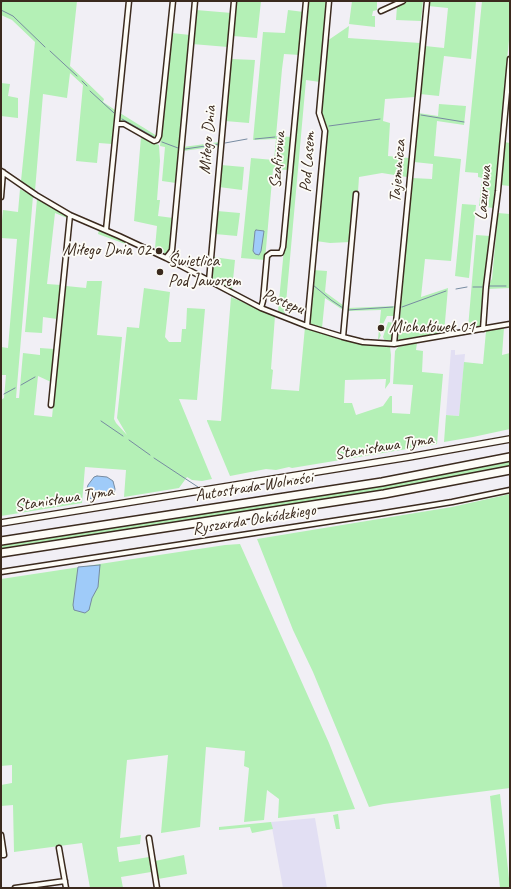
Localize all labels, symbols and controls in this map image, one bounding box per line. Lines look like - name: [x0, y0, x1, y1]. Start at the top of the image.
- street label: Miłego Dnia: [195, 105, 221, 175]
- street label: Szafirowa: [265, 131, 291, 189]
- street label: Pod Lasem: [296, 131, 320, 193]
- street label: Tajemnicza: [385, 139, 411, 203]
- street label: Lazurowa: [471, 165, 497, 221]
- place label: Miłego Dnia 02: [63, 241, 151, 261]
- marker: Miłego Dnia 02: [154, 246, 164, 256]
- place label: Świetlica Pod Jaworem: [168, 252, 240, 292]
- marker: Świetlica Pod Jaworem: [155, 267, 165, 277]
- street label: Postępu: [259, 285, 307, 319]
- place label: Michałówek 01: [389, 318, 475, 338]
- marker: Michałówek 01: [376, 323, 386, 333]
- street label: Stanisława Tyma: [333, 429, 435, 465]
- street label: Autostrada Wolności: [194, 468, 314, 506]
- street label: Stanisława Tyma: [13, 481, 115, 517]
- street label: Ryszarda Ochódzkiego: [191, 500, 317, 540]

